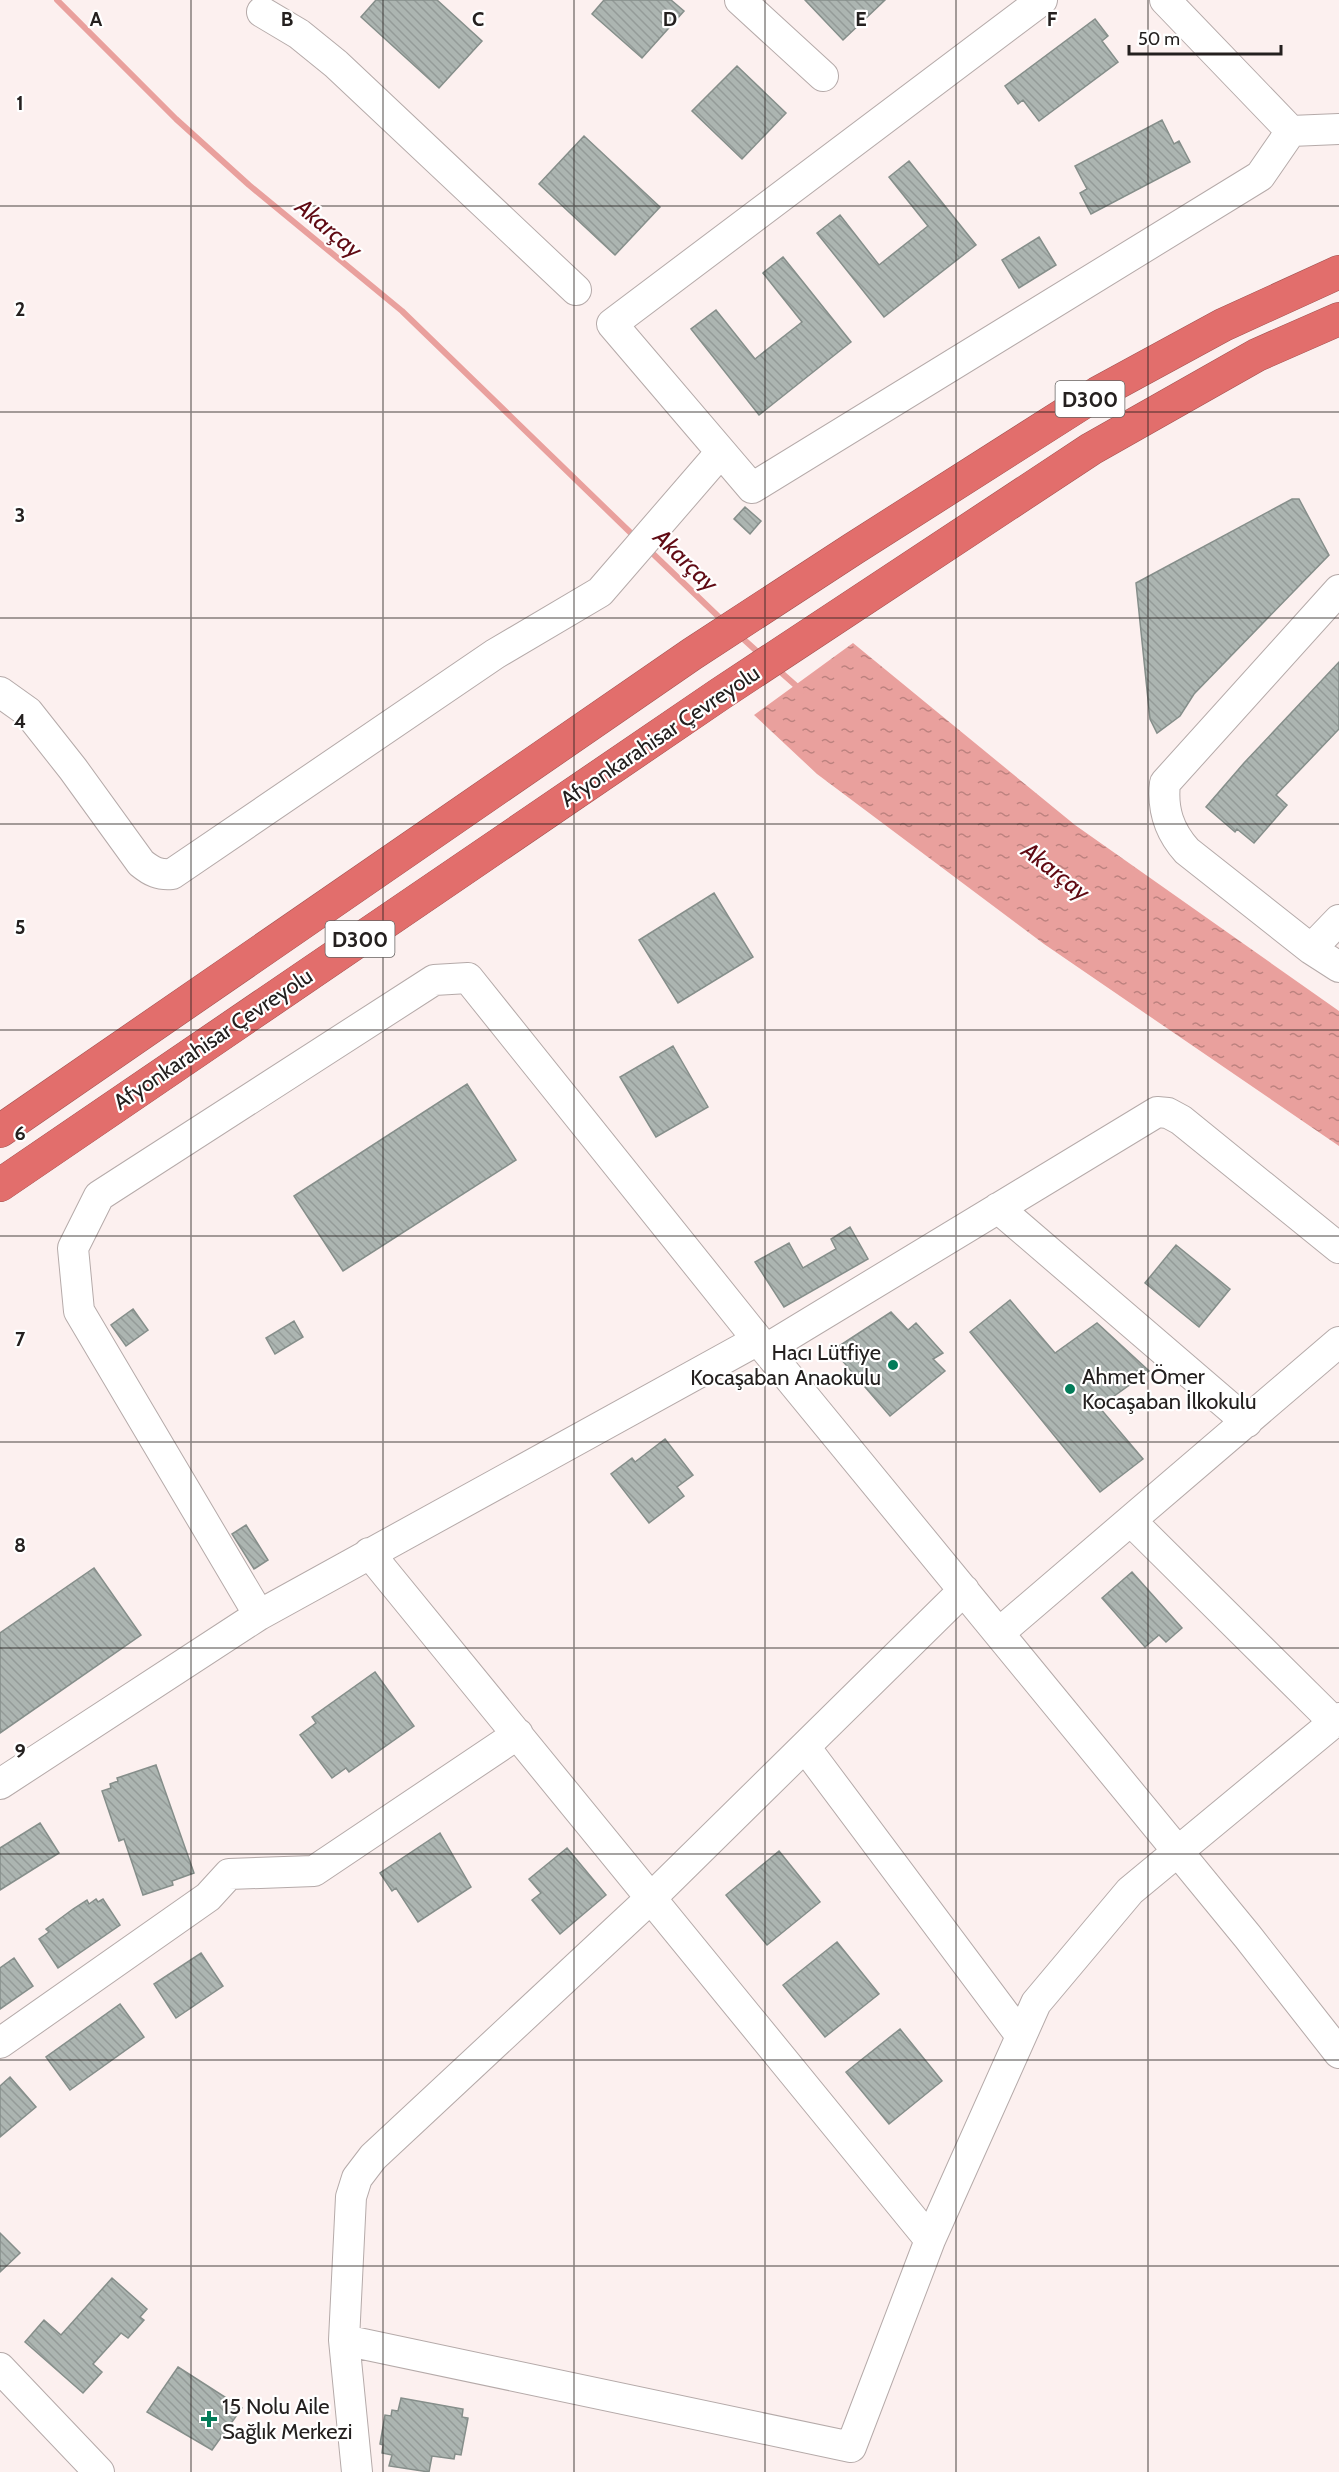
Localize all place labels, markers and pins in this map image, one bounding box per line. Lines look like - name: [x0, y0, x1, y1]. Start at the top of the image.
- place label: Hacı Lütfiye Kocaşaban Anaokulu: [690, 1339, 881, 1391]
- marker: Hacı Lütfiye Kocaşaban Anaokulu: [886, 1358, 900, 1372]
- place label: Ahmet Ömer Kocaşaban İlkokulu: [1082, 1363, 1256, 1415]
- marker: Ahmet Ömer Kocaşaban İlkokulu: [1063, 1382, 1077, 1396]
- place label: 15 Nolu Aile Sağlık Merkezi: [222, 2393, 353, 2445]
- marker: 15 Nolu Aile Sağlık Merkezi: [200, 2410, 218, 2428]

